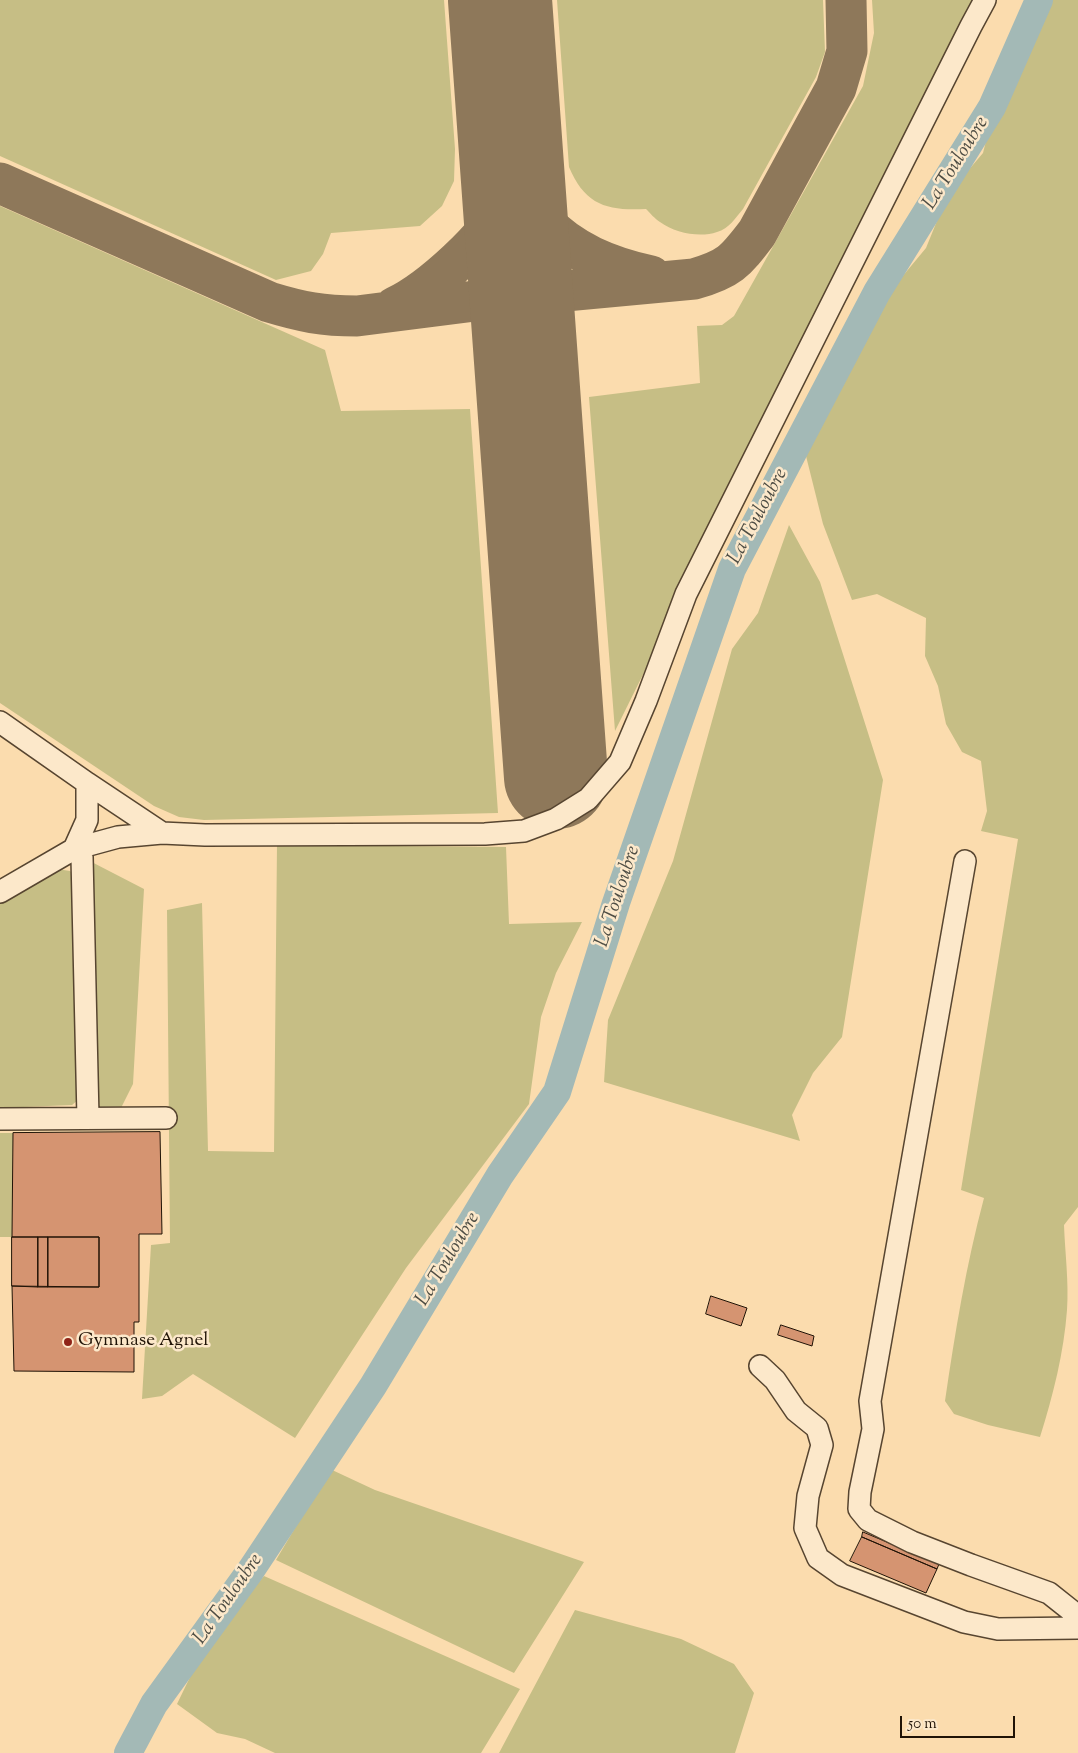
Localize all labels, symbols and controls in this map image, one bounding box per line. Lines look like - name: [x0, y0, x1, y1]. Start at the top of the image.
- water label: La Touloubre: [919, 113, 995, 215]
- water label: La Touloubre: [724, 465, 794, 569]
- water label: La Touloubre: [591, 843, 647, 951]
- water label: La Touloubre: [412, 1209, 486, 1311]
- place label: Gymnase Agnel: [78, 1331, 208, 1353]
- marker: Gymnase Agnel: [62, 1336, 74, 1348]
- water label: La Touloubre: [189, 1550, 269, 1650]
- scale bar: [903, 1706, 1018, 1738]
- text: 50 m: [908, 1714, 937, 1735]

